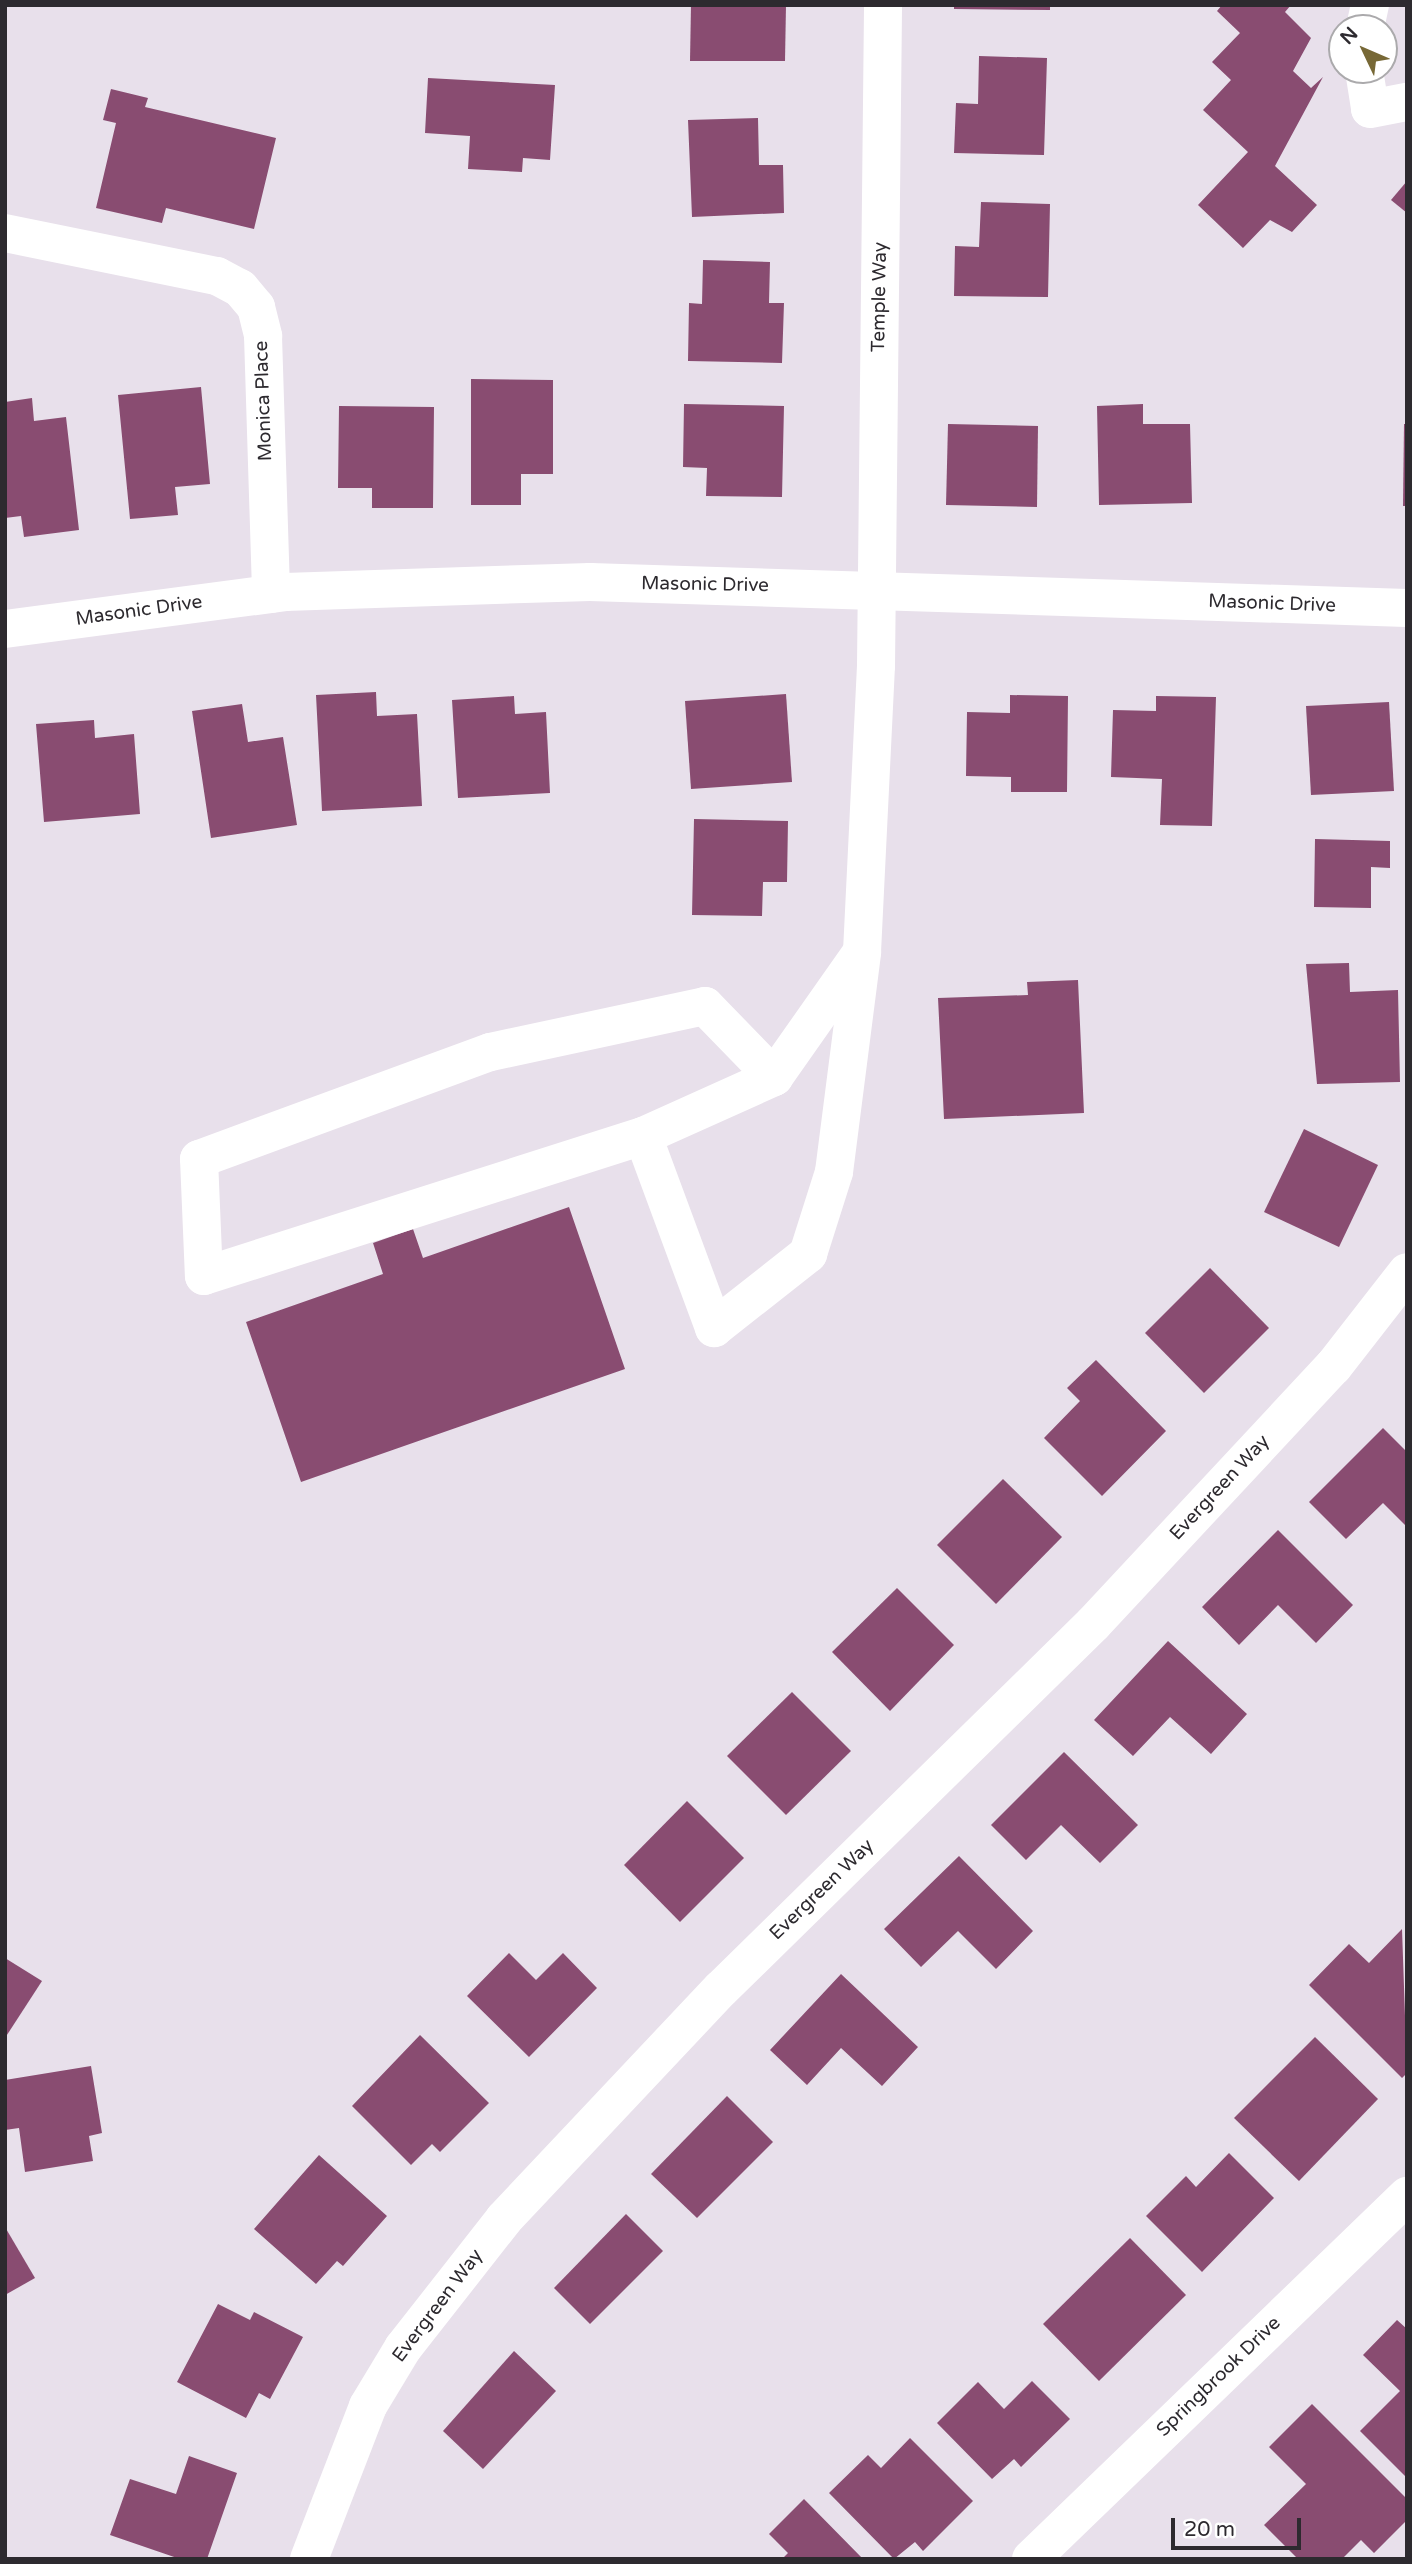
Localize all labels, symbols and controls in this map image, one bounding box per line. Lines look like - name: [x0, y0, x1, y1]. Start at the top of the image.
- north arrow: [1328, 14, 1398, 84]
- text: N: [1336, 23, 1363, 49]
- street label: Temple Way: [868, 242, 892, 352]
- street label: Monica Place: [251, 340, 277, 462]
- street label: Masonic Drive: [641, 572, 769, 598]
- street label: Masonic Drive: [1208, 590, 1336, 618]
- street label: Masonic Drive: [74, 591, 204, 631]
- street label: Evergreen Way: [1165, 1431, 1275, 1545]
- street label: Evergreen Way: [765, 1835, 879, 1945]
- street label: Evergreen Way: [388, 2245, 488, 2367]
- street label: Springbrook Drive: [1152, 2312, 1286, 2442]
- scale bar: [1174, 2504, 1304, 2548]
- text: 20 m: [1184, 2517, 1235, 2542]

